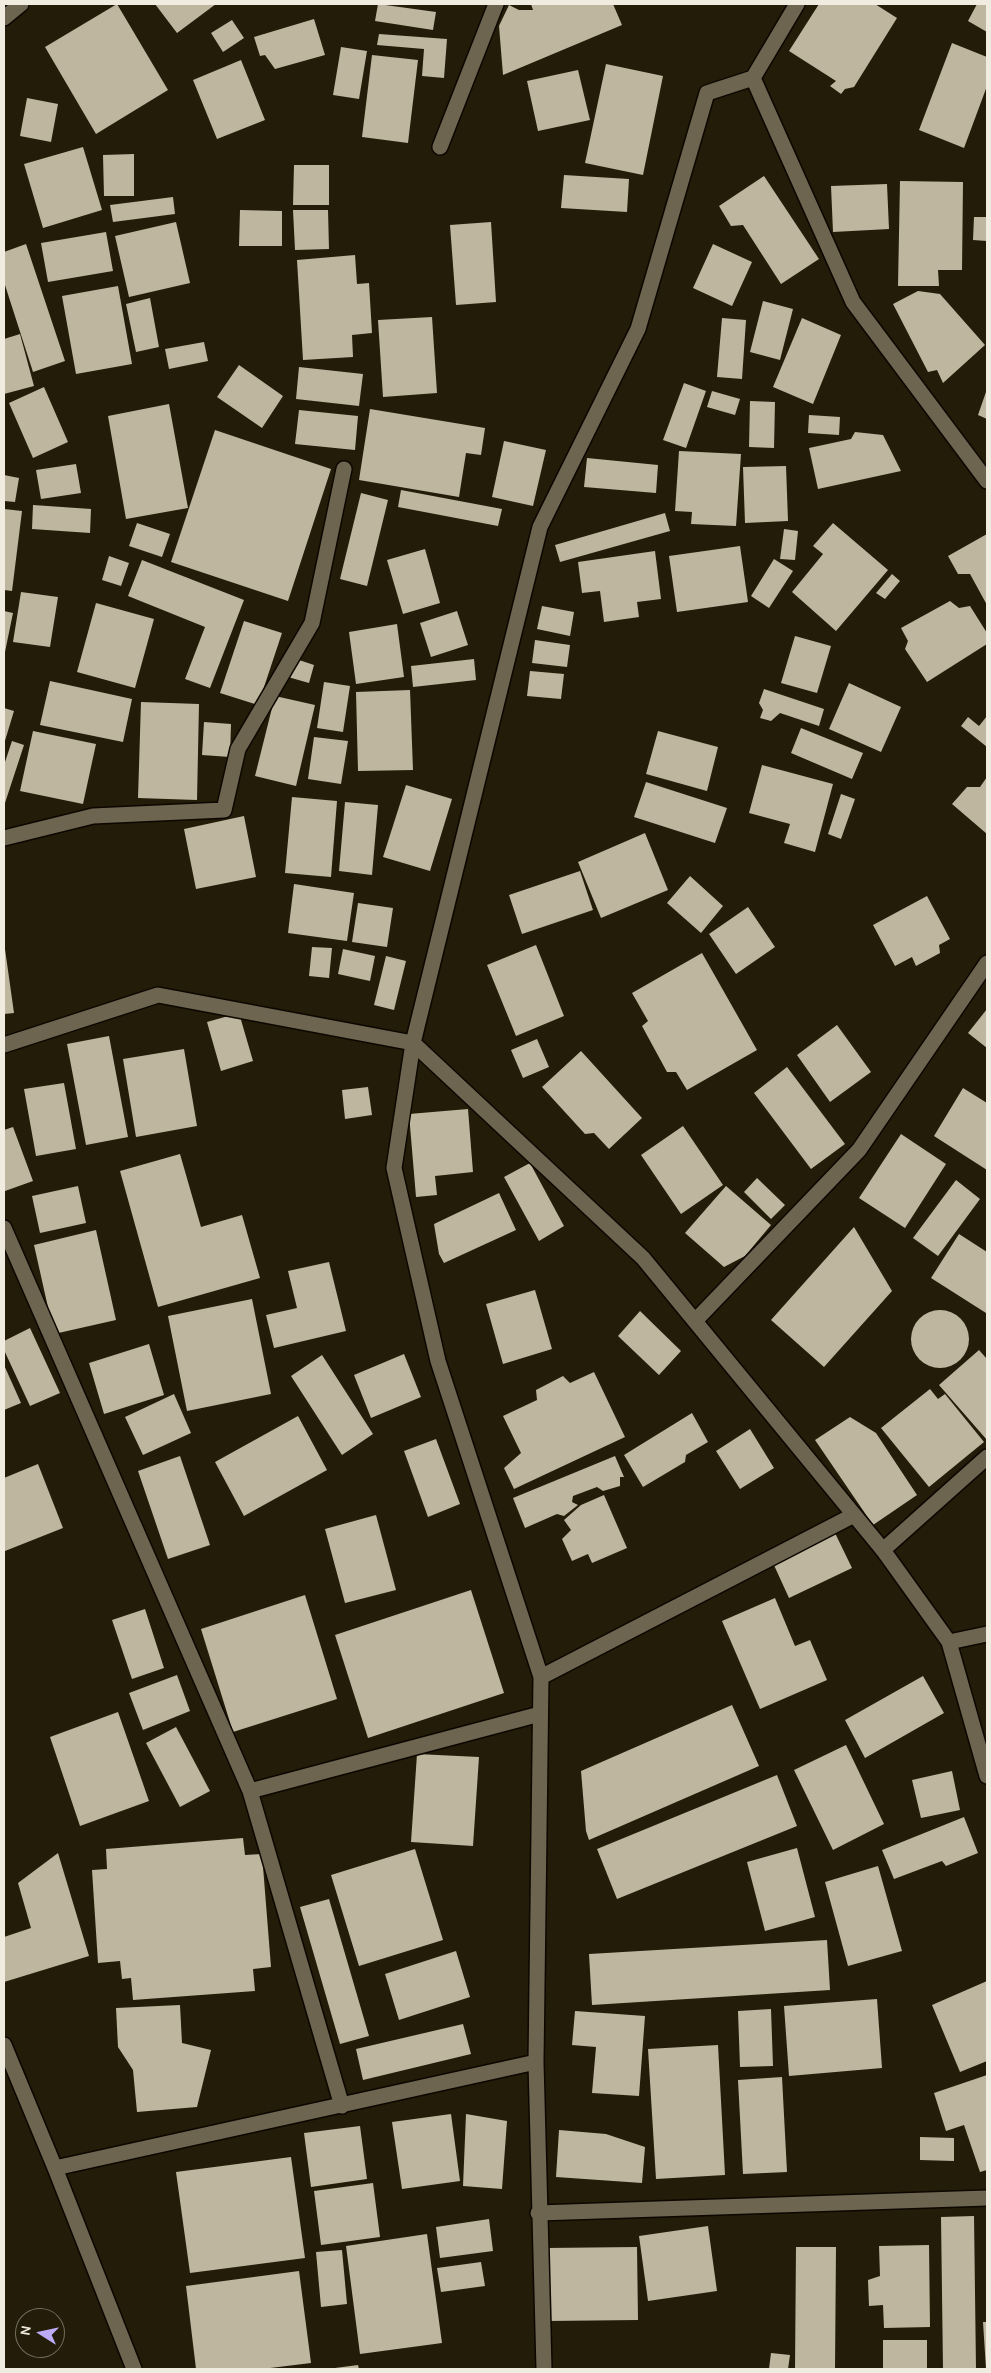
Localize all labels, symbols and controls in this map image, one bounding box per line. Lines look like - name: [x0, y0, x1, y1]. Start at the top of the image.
- north arrow: [15, 2308, 65, 2358]
- text: N: [16, 2324, 35, 2337]

